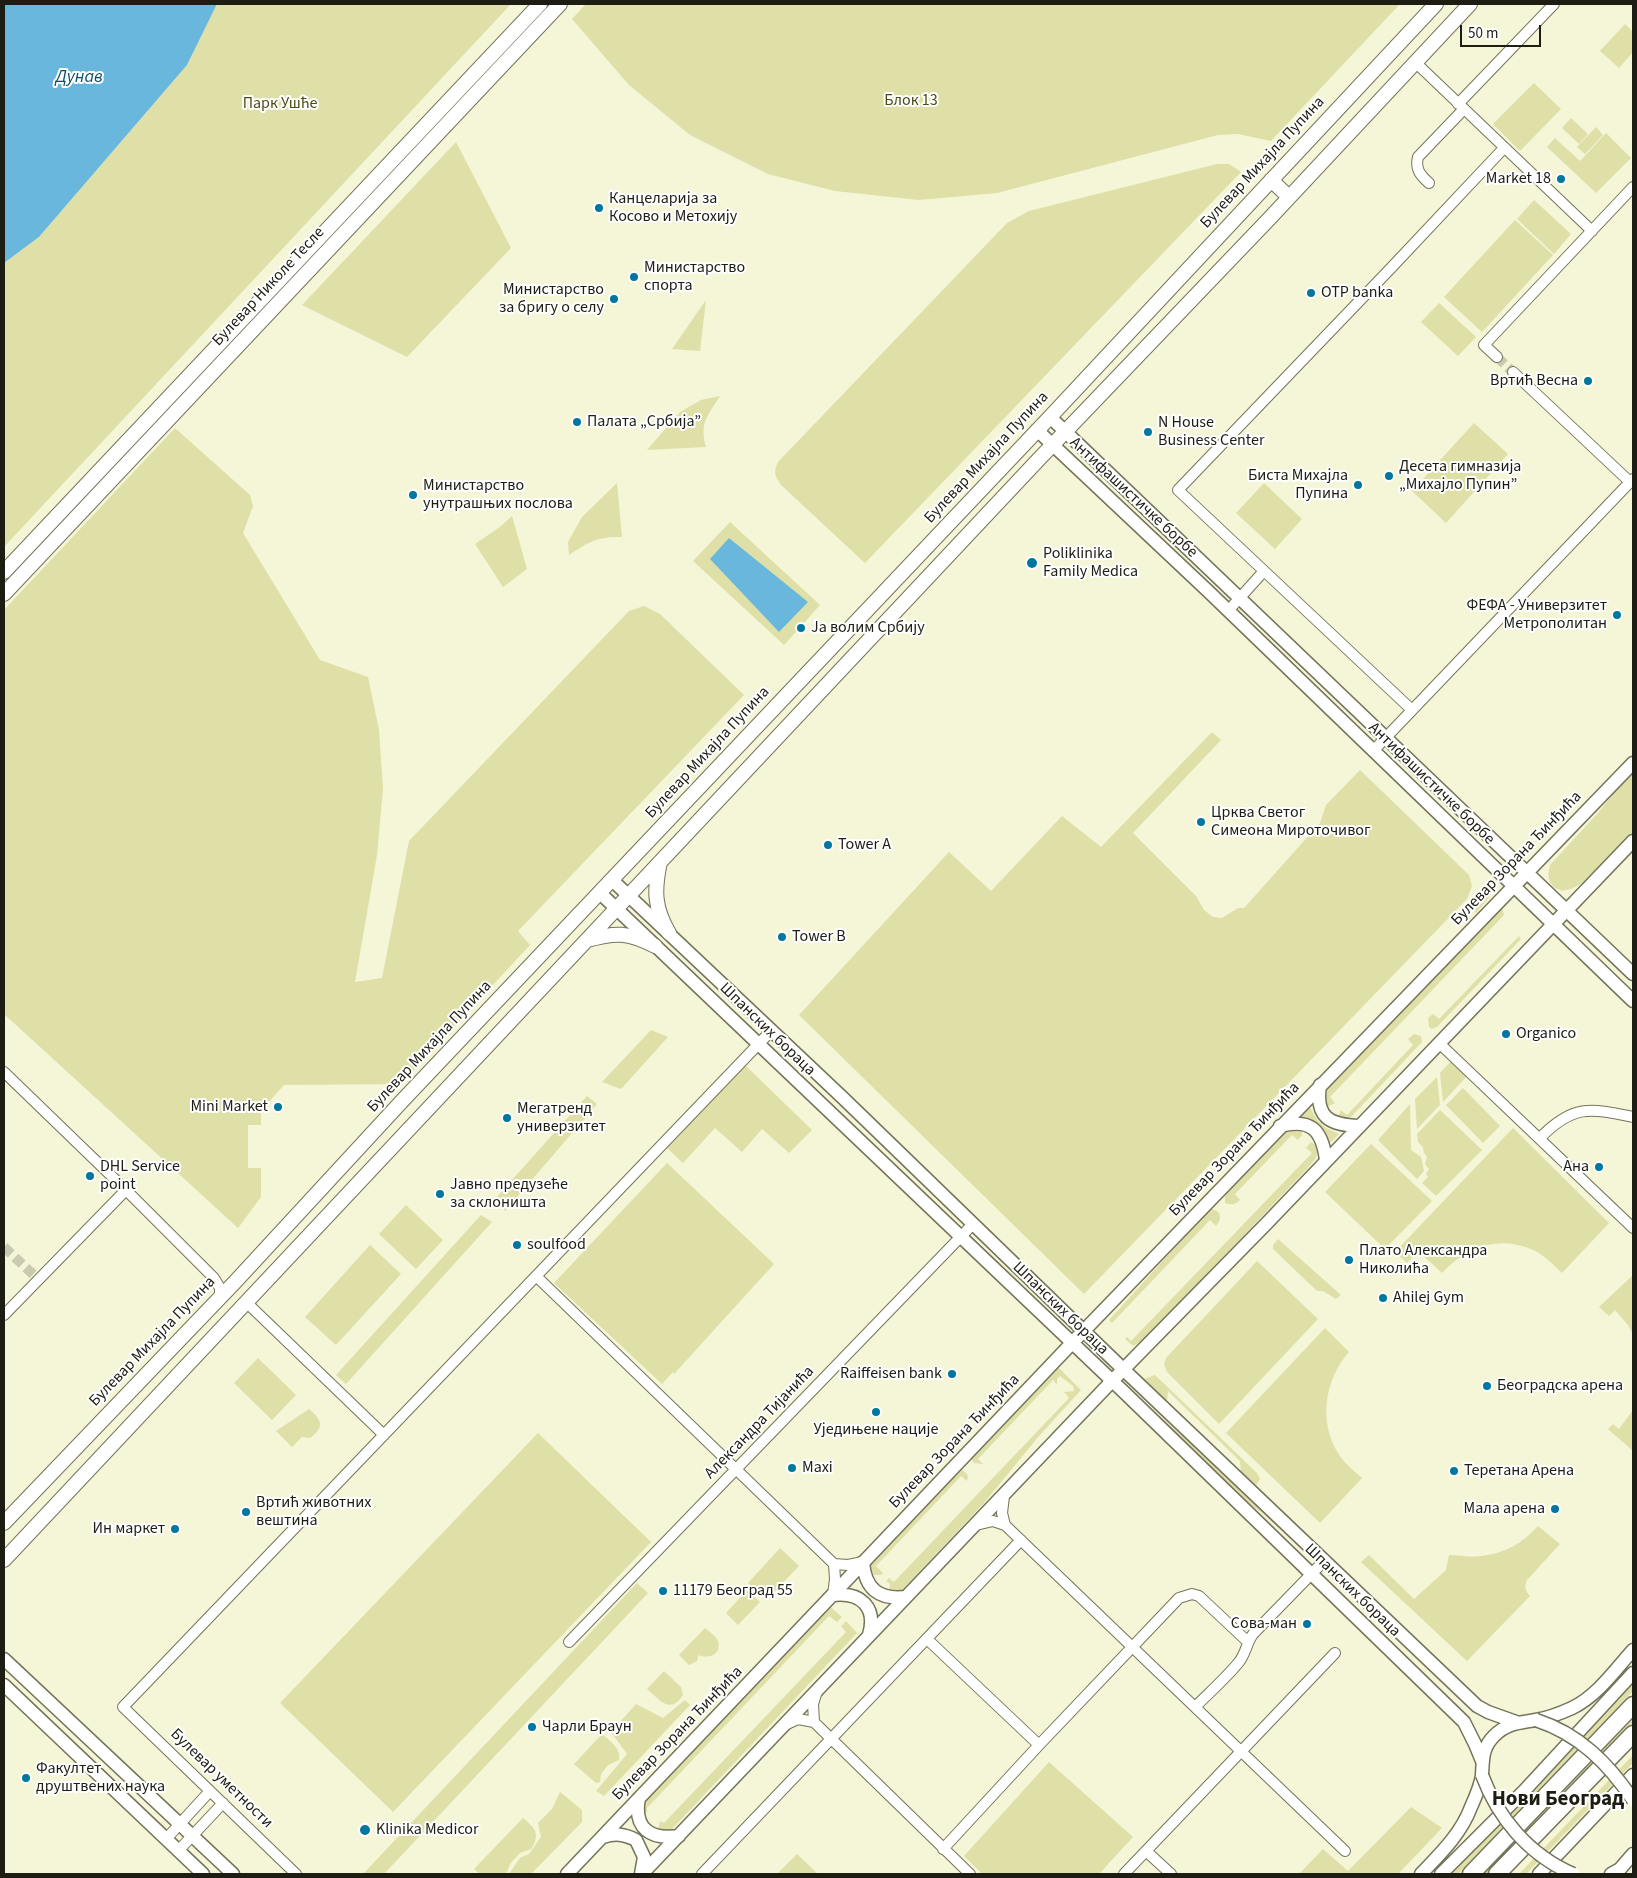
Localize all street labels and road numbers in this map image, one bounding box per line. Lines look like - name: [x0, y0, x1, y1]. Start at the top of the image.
- street label: Булевар Михајла Пупина: [1197, 93, 1329, 233]
- street label: Булевар Николе Тесле: [209, 223, 329, 351]
- street label: Булевар Михајла Пупина: [921, 388, 1053, 528]
- street label: Антифашистичке борбе: [1065, 434, 1201, 562]
- street label: Булевар Михајла Пупина: [642, 683, 774, 823]
- street label: Антифашистичке борбе: [1364, 719, 1498, 849]
- street label: Булевар Зорана Ђинђића: [1448, 788, 1586, 930]
- street label: Булевар Михајла Пупина: [364, 977, 496, 1117]
- street label: Шпанских бораца: [715, 979, 819, 1081]
- street label: Булевар Зорана Ђинђића: [1166, 1079, 1304, 1221]
- street label: Шпанских бораца: [1008, 1258, 1112, 1360]
- street label: Булевар Михајла Пупина: [86, 1273, 220, 1411]
- street label: Александра Тијанића: [701, 1363, 819, 1483]
- street label: Булевар Зорана Ђинђића: [886, 1371, 1024, 1513]
- street label: Шпанских бораца: [1300, 1540, 1404, 1642]
- street label: Булевар Зорана Ђинђића: [609, 1663, 747, 1805]
- street label: Булевар уметности: [166, 1725, 276, 1833]

